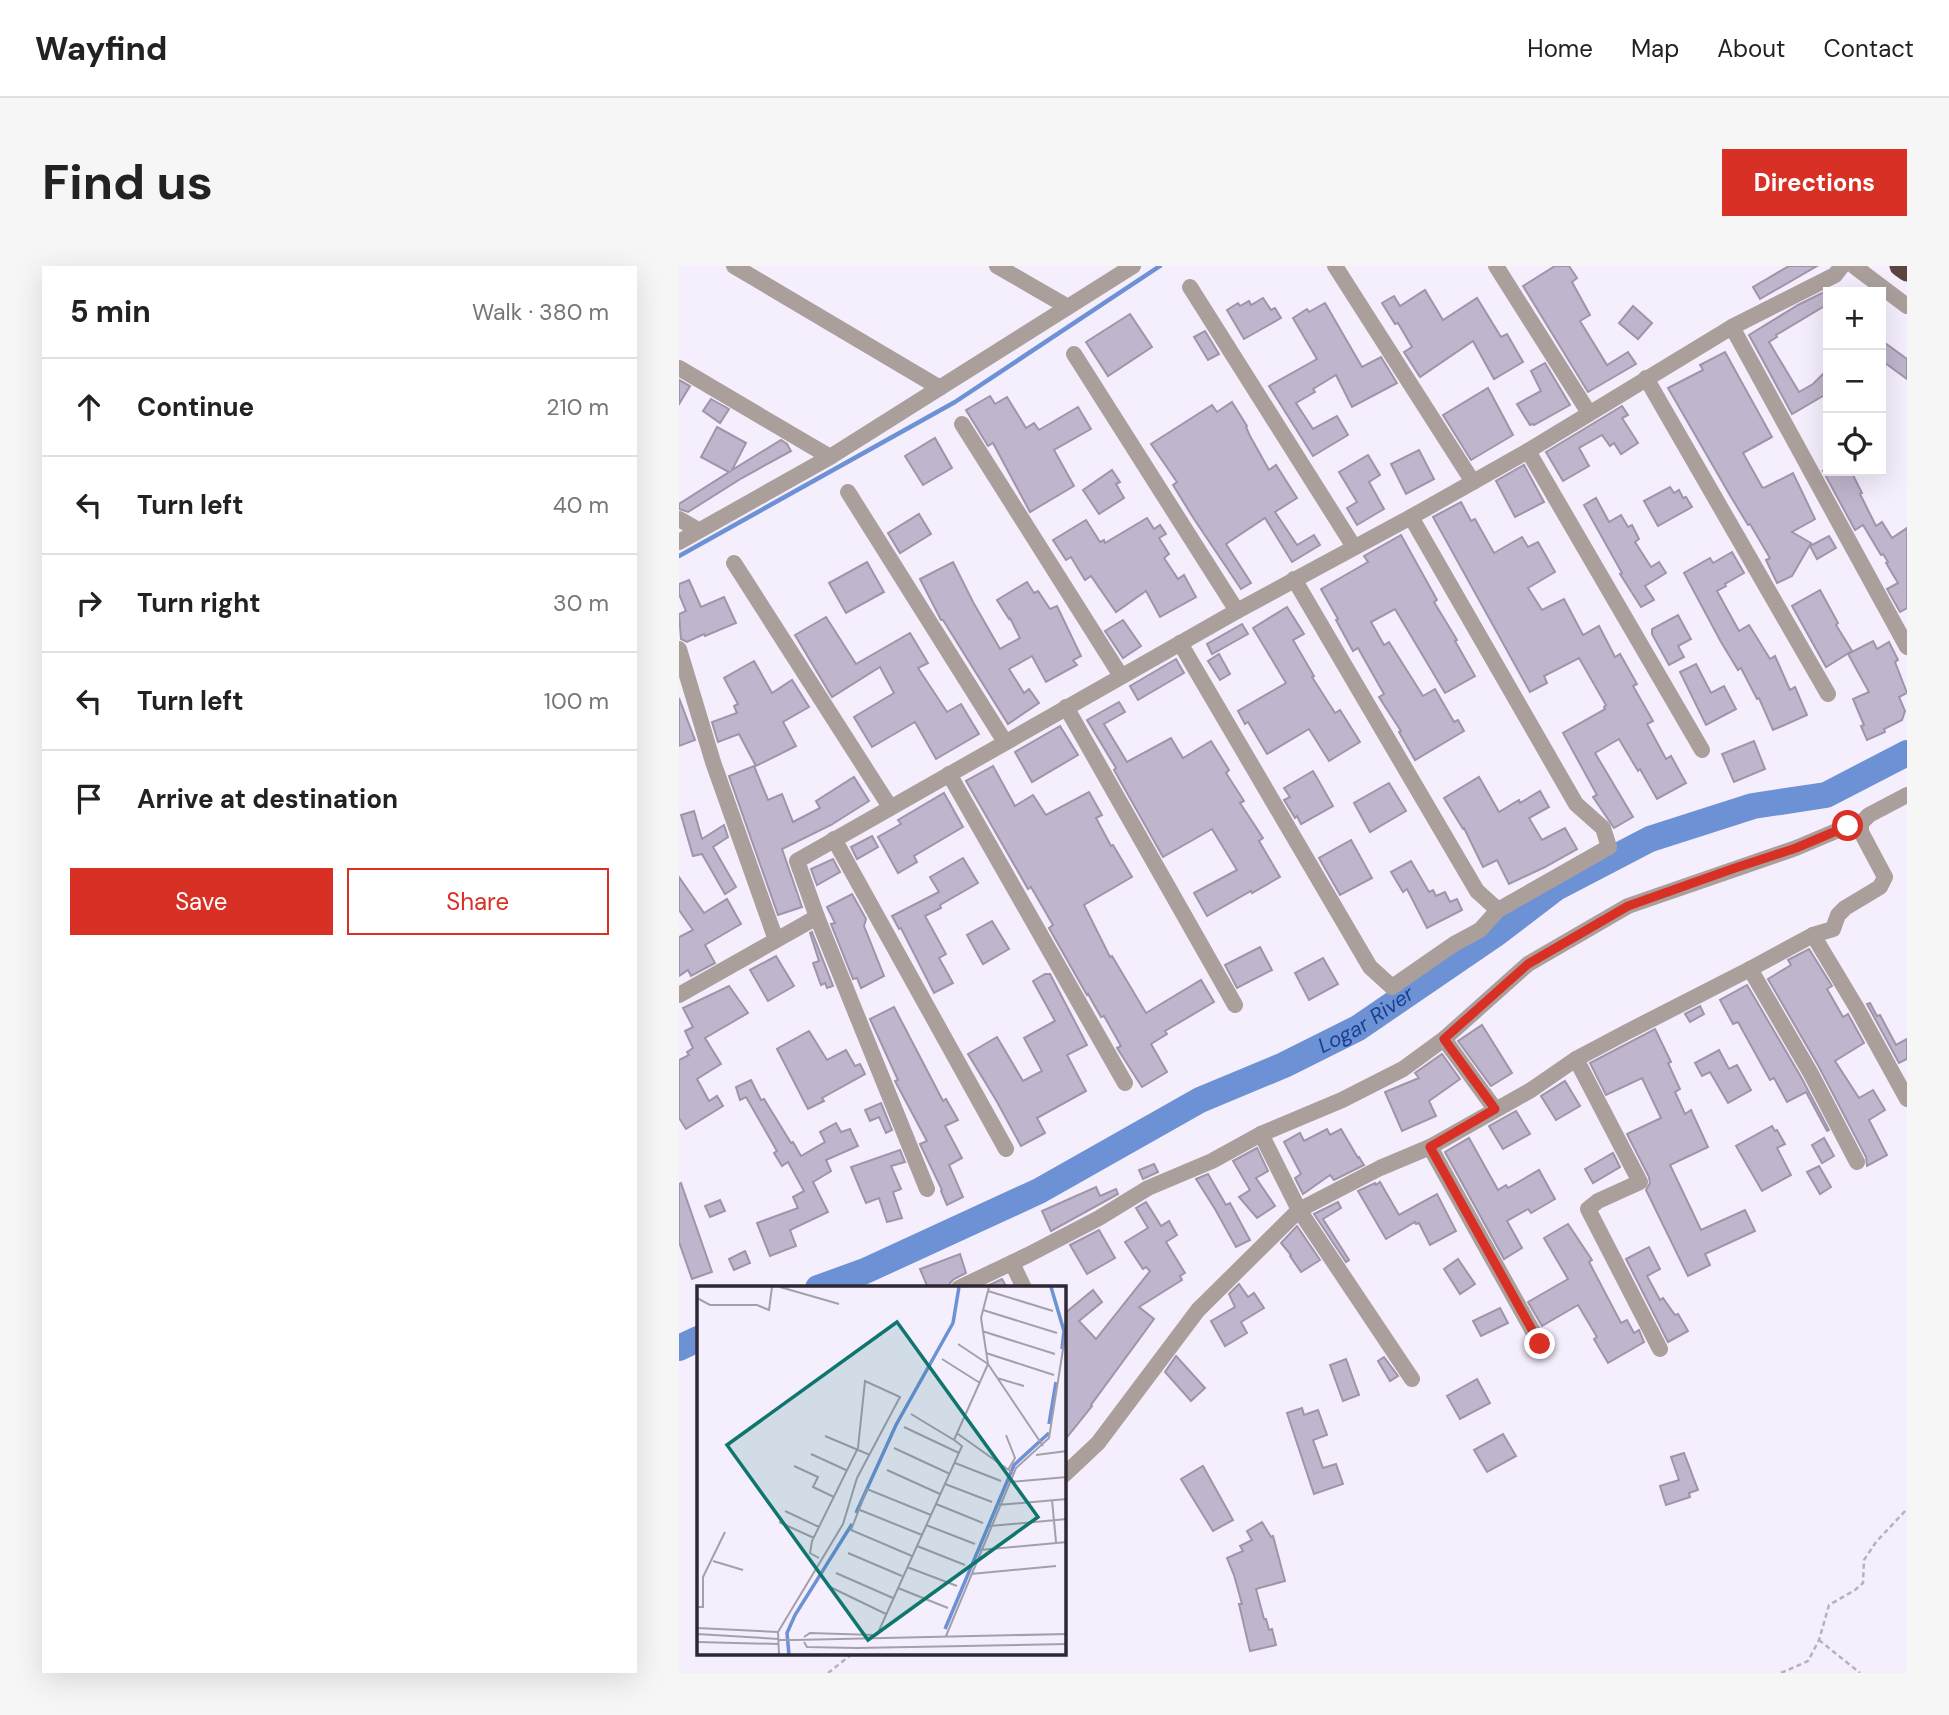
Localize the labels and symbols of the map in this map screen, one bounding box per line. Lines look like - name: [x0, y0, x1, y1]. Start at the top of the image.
- route start: [1832, 810, 1863, 841]
- water label: Logar River: [1313, 979, 1420, 1060]
- inset map: [697, 1286, 1066, 1656]
- route end: [1524, 1328, 1555, 1359]

